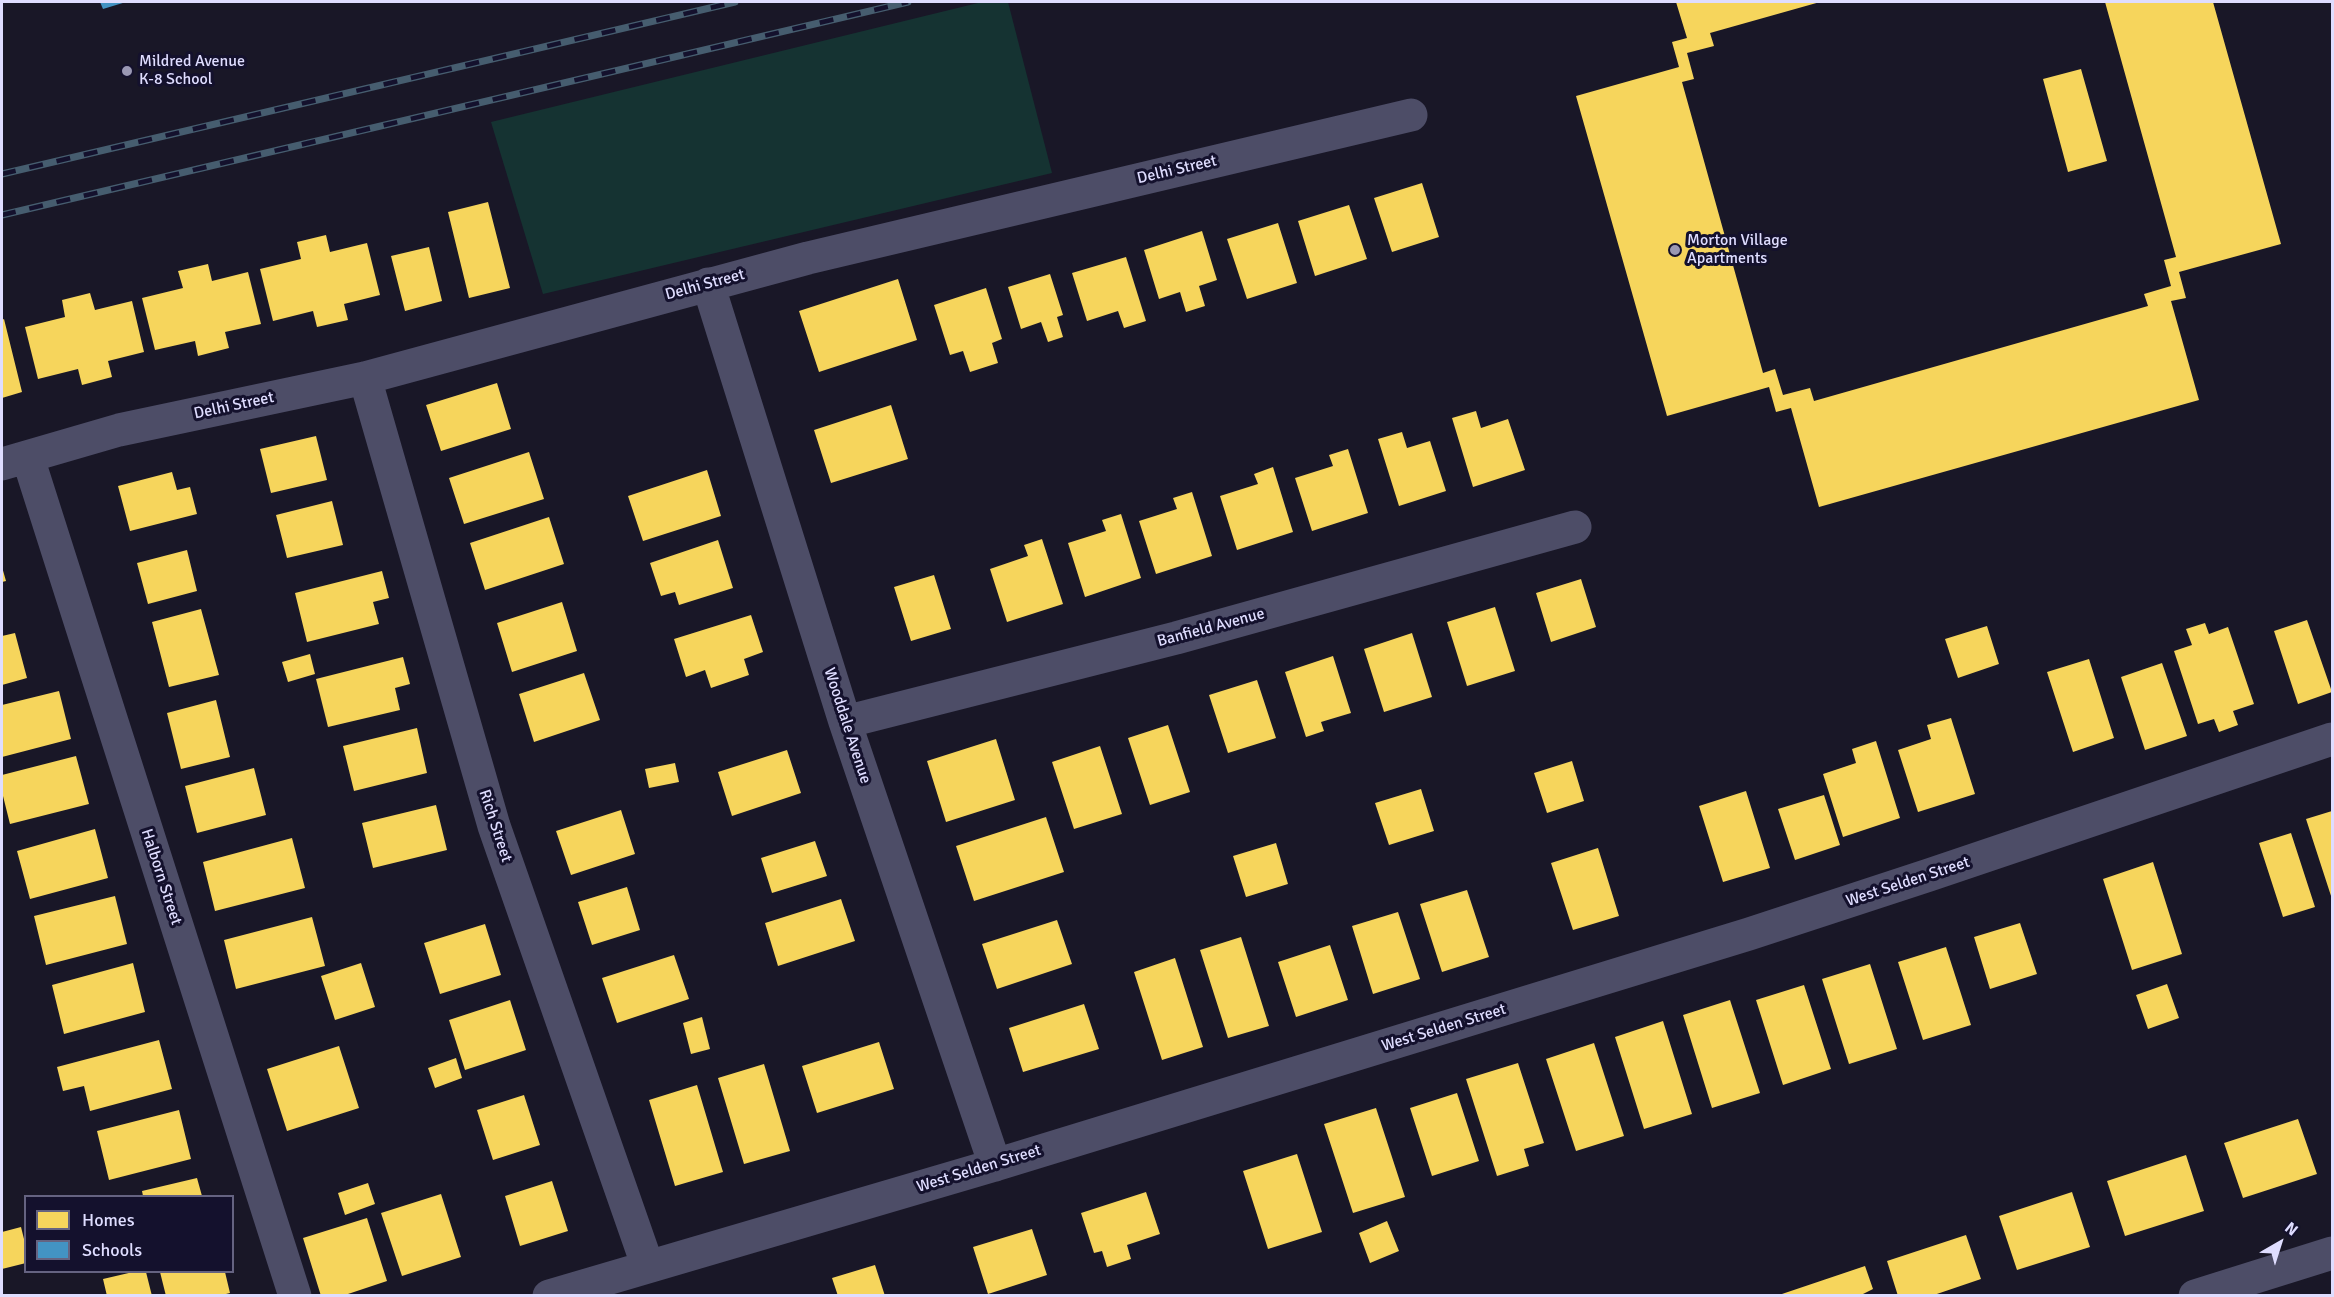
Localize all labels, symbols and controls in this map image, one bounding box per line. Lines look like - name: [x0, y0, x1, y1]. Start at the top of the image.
- place label: Mildred Avenue K-8 School: [139, 52, 245, 90]
- marker: Mildred Avenue K-8 School: [120, 64, 134, 78]
- street label: Delhi Street: [1135, 151, 1219, 189]
- place label: Morton Village Apartments: [1687, 231, 1788, 269]
- marker: Morton Village Apartments: [1668, 243, 1682, 257]
- street label: Delhi Street: [663, 265, 747, 305]
- street label: Delhi Street: [192, 388, 276, 424]
- street label: Banfield Avenue: [1155, 604, 1267, 652]
- street label: Wooddale Avenue: [819, 666, 875, 786]
- street label: Rich Street: [474, 787, 516, 865]
- street label: Halborn Street: [136, 826, 186, 928]
- street label: West Selden Street: [1844, 853, 1972, 911]
- street label: West Selden Street: [1380, 1000, 1508, 1056]
- street label: West Selden Street: [915, 1141, 1043, 1197]
- legend: [24, 1195, 234, 1273]
- text: Homes: [82, 1209, 135, 1231]
- north arrow: [2250, 1213, 2310, 1273]
- text: N: [2281, 1218, 2302, 1240]
- text: Schools: [82, 1239, 142, 1261]

